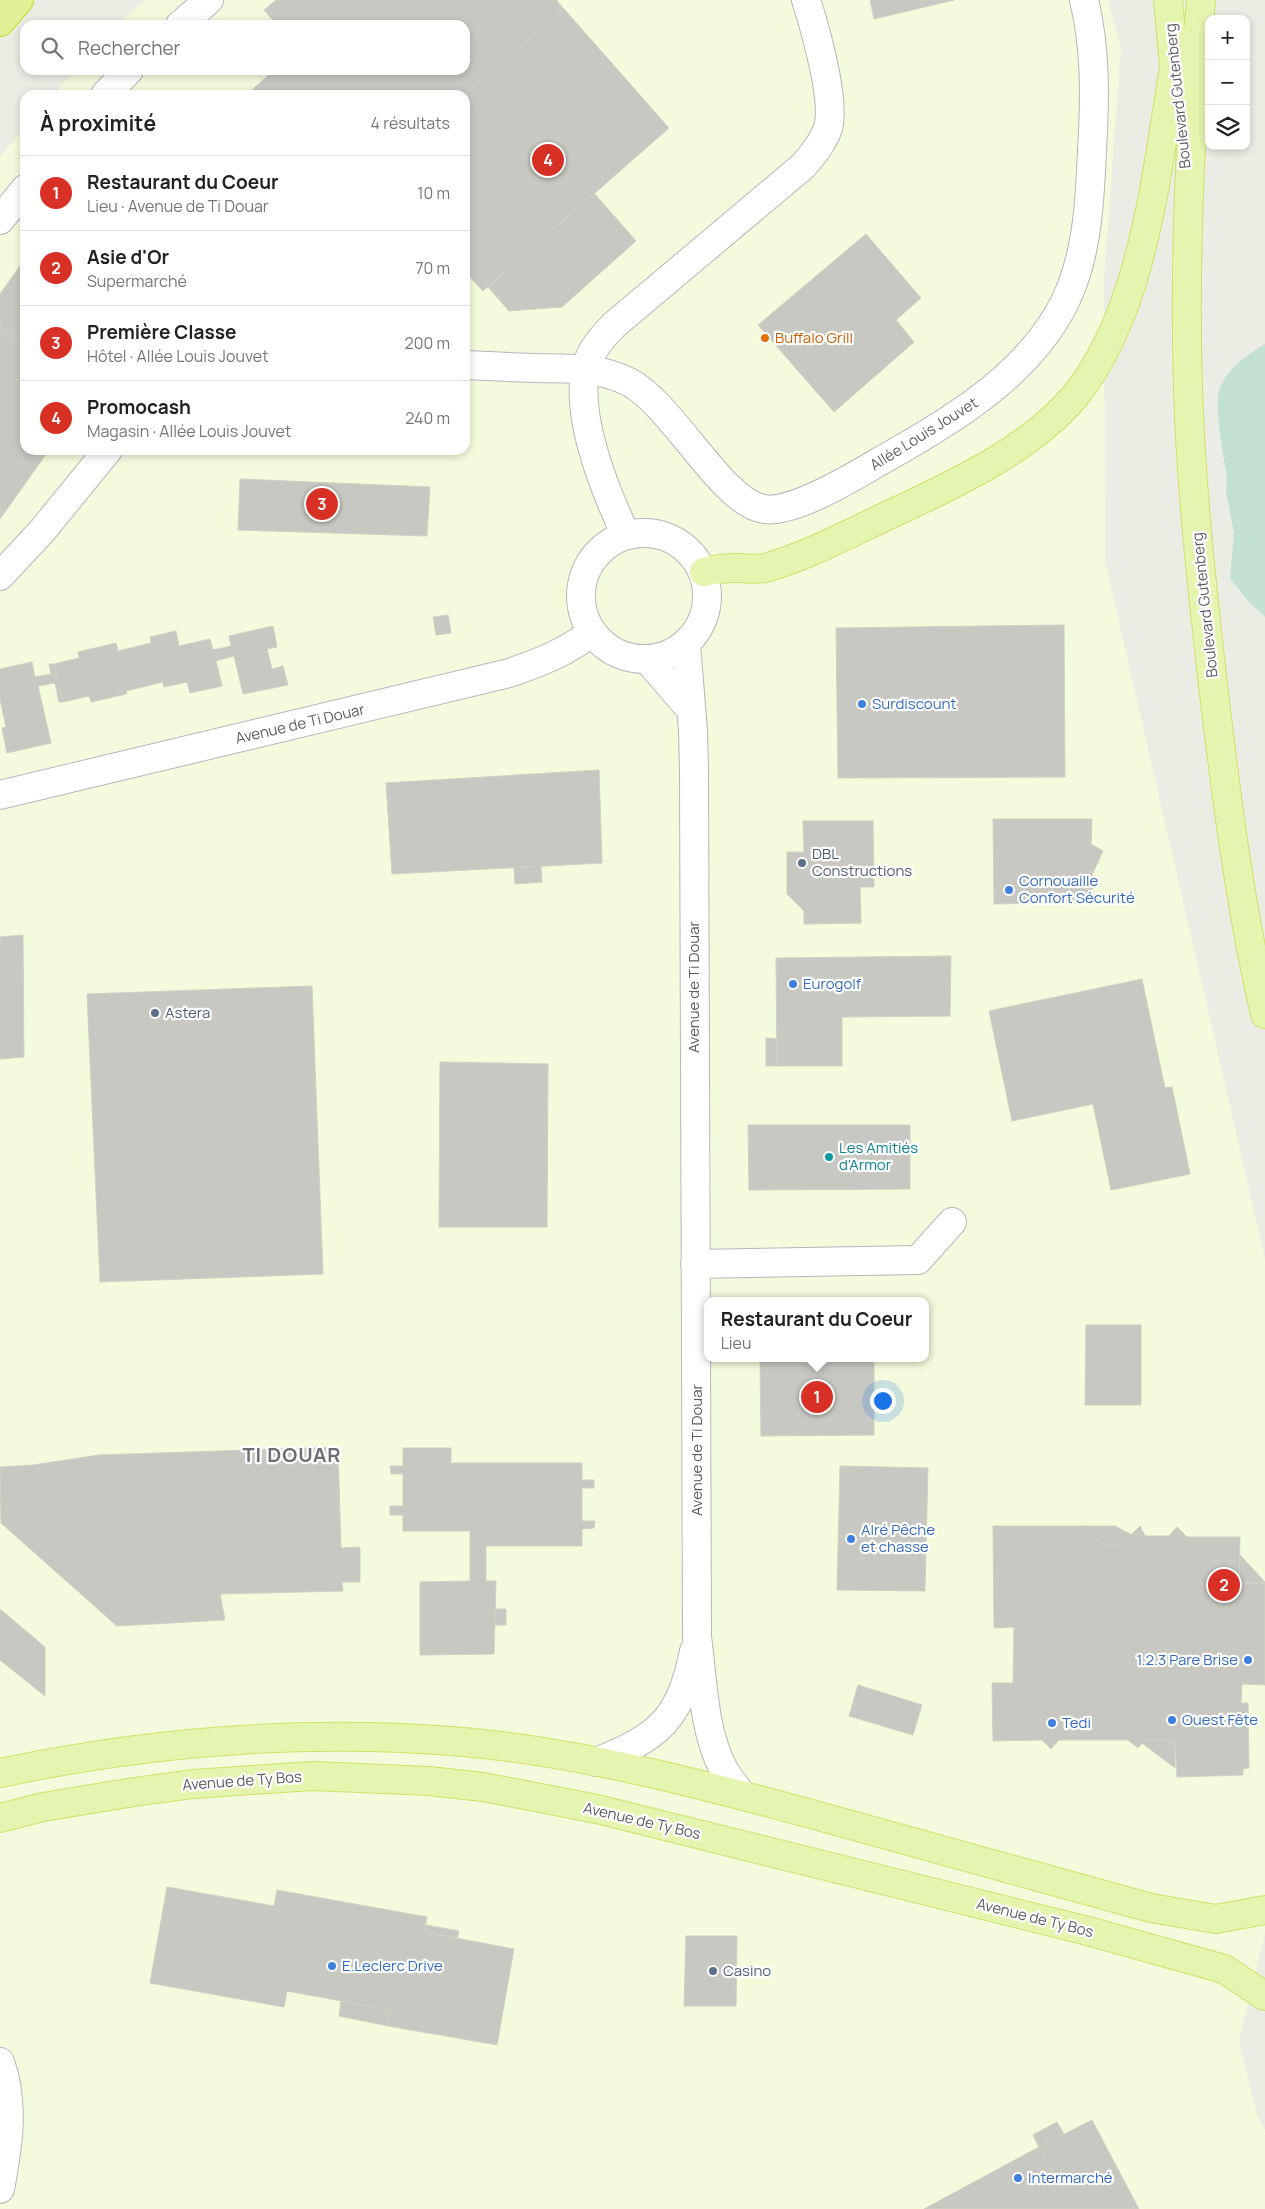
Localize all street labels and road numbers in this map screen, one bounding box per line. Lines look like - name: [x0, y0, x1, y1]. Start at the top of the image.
- street label: Boulevard Gutenberg: [1159, 22, 1196, 170]
- street label: Allée Louis Jouvet: [866, 392, 982, 475]
- street label: Boulevard Gutenberg: [1186, 531, 1223, 679]
- street label: Avenue de Ti Douar: [233, 698, 367, 749]
- street label: Avenue de Ti Douar: [683, 920, 704, 1053]
- street label: Avenue de Ti Douar: [686, 1383, 707, 1516]
- street label: Avenue de Ty Bos: [182, 1766, 303, 1795]
- street label: Avenue de Ty Bos: [581, 1797, 703, 1844]
- street label: Avenue de Ty Bos: [975, 1893, 1096, 1942]

